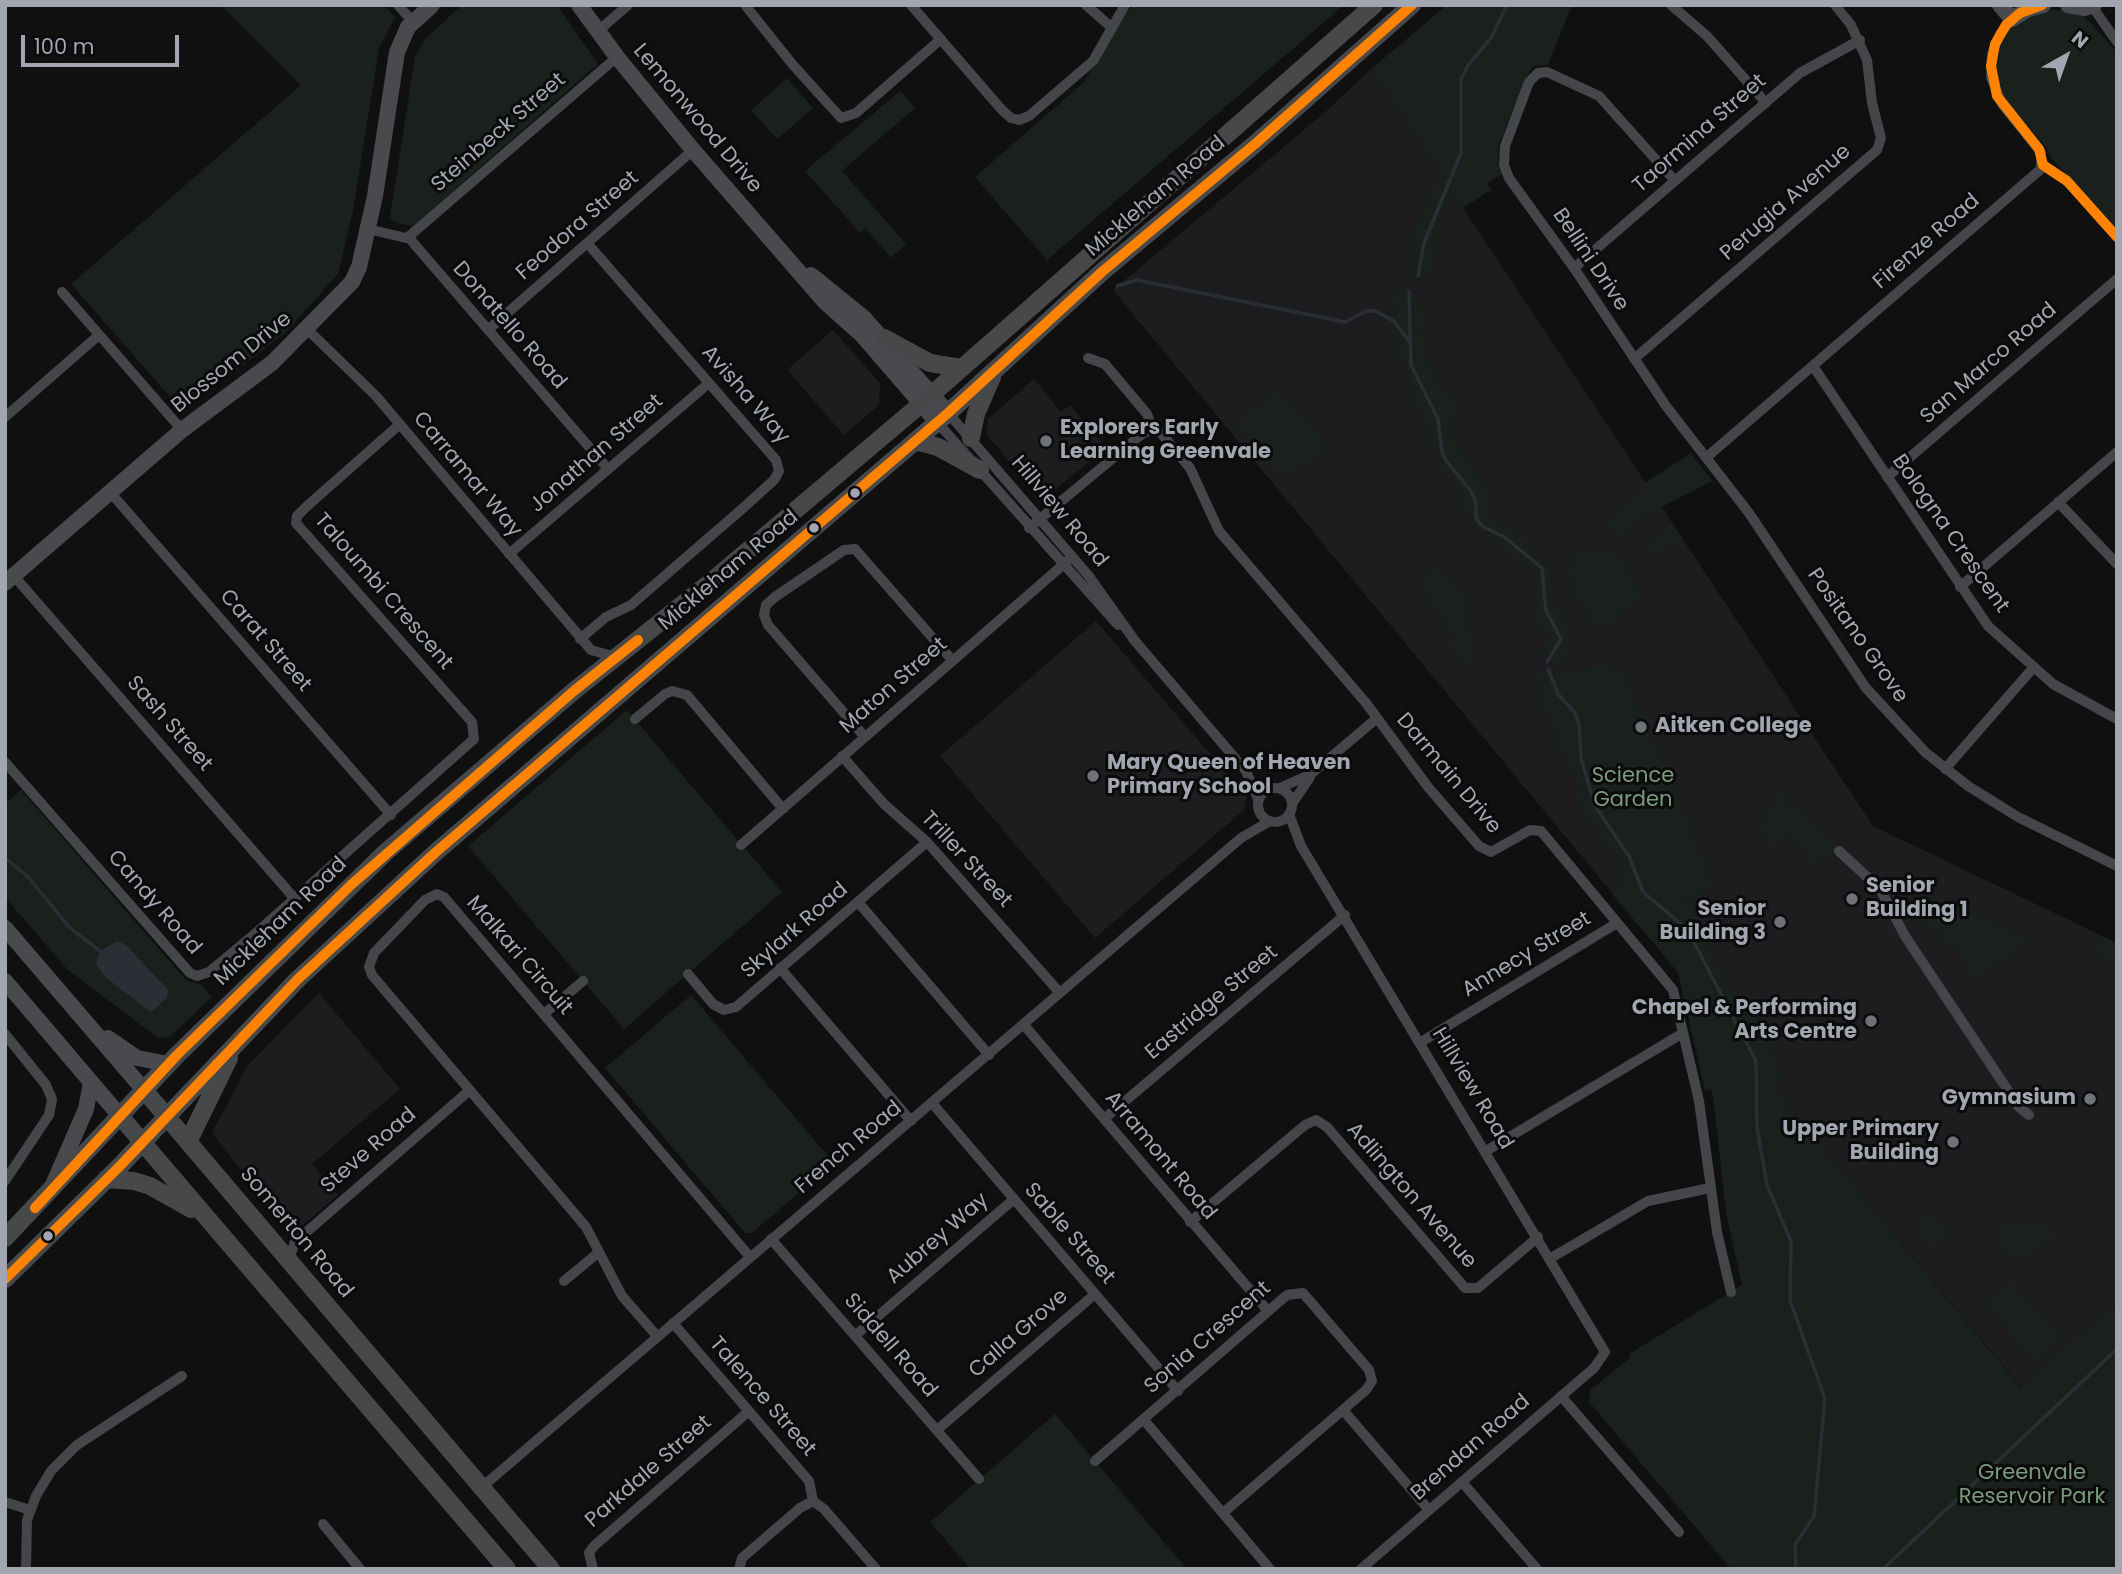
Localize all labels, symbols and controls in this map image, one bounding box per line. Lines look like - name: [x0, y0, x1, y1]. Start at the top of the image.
- scale bar: [24, 21, 182, 65]
- north arrow: [2031, 21, 2101, 91]
- text: N: [2066, 25, 2094, 54]
- text: 100 m: [34, 32, 94, 61]
- street label: Lemonwood Drive: [627, 39, 767, 199]
- street label: Steinbeck Street: [427, 68, 571, 198]
- street label: Taormina Street: [1628, 69, 1772, 199]
- street label: Mickleham Road: [1081, 131, 1231, 263]
- street label: Perugia Avenue: [1716, 140, 1856, 266]
- street label: Feodora Street: [512, 166, 644, 286]
- street label: Firenze Road: [1869, 189, 1985, 295]
- street label: Bellini Drive: [1546, 204, 1634, 316]
- street label: Donatello Road: [447, 257, 571, 395]
- street label: San Marco Road: [1916, 298, 2062, 430]
- street label: Blossom Drive: [167, 307, 297, 419]
- street label: Avisha Way: [696, 341, 794, 449]
- street label: Jonathan Street: [525, 389, 669, 519]
- street label: Carramar Way: [407, 407, 527, 543]
- place label: Explorers Early Learning Greenvale: [1060, 416, 1271, 466]
- marker: Explorers Early Learning Greenvale: [1038, 433, 1054, 449]
- street label: Bologna Crescent: [1886, 450, 2014, 618]
- street label: Hillview Road: [1005, 451, 1113, 573]
- unlabelled marker: [848, 486, 862, 500]
- street label: Mickleham Road: [654, 505, 804, 637]
- street label: Taloumbi Crescent: [308, 509, 458, 675]
- unlabelled marker: [807, 521, 821, 535]
- street label: Positano Grove: [1801, 564, 1913, 708]
- street label: Carat Street: [214, 585, 316, 697]
- street label: Maton Street: [835, 633, 953, 739]
- street label: Sash Street: [121, 671, 217, 777]
- street label: Darmain Drive: [1390, 709, 1506, 839]
- place label: Aitken College: [1655, 714, 1812, 740]
- marker: Aitken College: [1633, 719, 1649, 735]
- place label: Mary Queen of Heaven Primary School: [1107, 751, 1351, 801]
- park label: Science Garden: [1592, 764, 1674, 814]
- marker: Mary Queen of Heaven Primary School: [1085, 768, 1101, 784]
- street label: Triller Street: [915, 807, 1017, 913]
- street label: Candy Road: [102, 846, 206, 960]
- street label: Mickleham Road: [209, 852, 353, 992]
- place label: Senior Building 1: [1866, 874, 1968, 924]
- street label: Skylark Road: [736, 878, 854, 984]
- street label: Malkari Circuit: [461, 891, 577, 1021]
- marker: Senior Building 1: [1844, 891, 1860, 907]
- place label: Senior Building 3: [1660, 897, 1766, 947]
- street label: Annecy Street: [1458, 907, 1596, 1003]
- marker: Senior Building 3: [1772, 914, 1788, 930]
- street label: Eastridge Street: [1141, 940, 1283, 1066]
- place label: Chapel & Performing Arts Centre: [1632, 996, 1857, 1046]
- marker: Chapel & Performing Arts Centre: [1863, 1013, 1879, 1029]
- street label: Hillview Road: [1426, 1024, 1518, 1154]
- street label: Arramont Road: [1099, 1086, 1221, 1226]
- place label: Gymnasium: [1942, 1086, 2076, 1112]
- marker: Gymnasium: [2082, 1091, 2098, 1107]
- street label: French Road: [791, 1096, 907, 1200]
- street label: Steve Road: [316, 1103, 422, 1199]
- place label: Upper Primary Building: [1782, 1117, 1939, 1167]
- street label: Adlington Avenue: [1341, 1118, 1481, 1274]
- marker: Upper Primary Building: [1945, 1134, 1961, 1150]
- street label: Somerton Road: [234, 1162, 358, 1304]
- street label: Sable Street: [1018, 1178, 1120, 1290]
- street label: Aubrey Way: [882, 1188, 994, 1290]
- unlabelled marker: [41, 1229, 55, 1243]
- street label: Sonia Crescent: [1140, 1276, 1276, 1400]
- street label: Calla Grove: [964, 1284, 1074, 1384]
- street label: Siddell Road: [838, 1289, 942, 1403]
- street label: Talence Street: [703, 1332, 821, 1462]
- street label: Brendan Road: [1406, 1390, 1536, 1506]
- street label: Parkdale Street: [581, 1410, 717, 1534]
- park label: Greenvale Reservoir Park: [1959, 1461, 2105, 1511]

